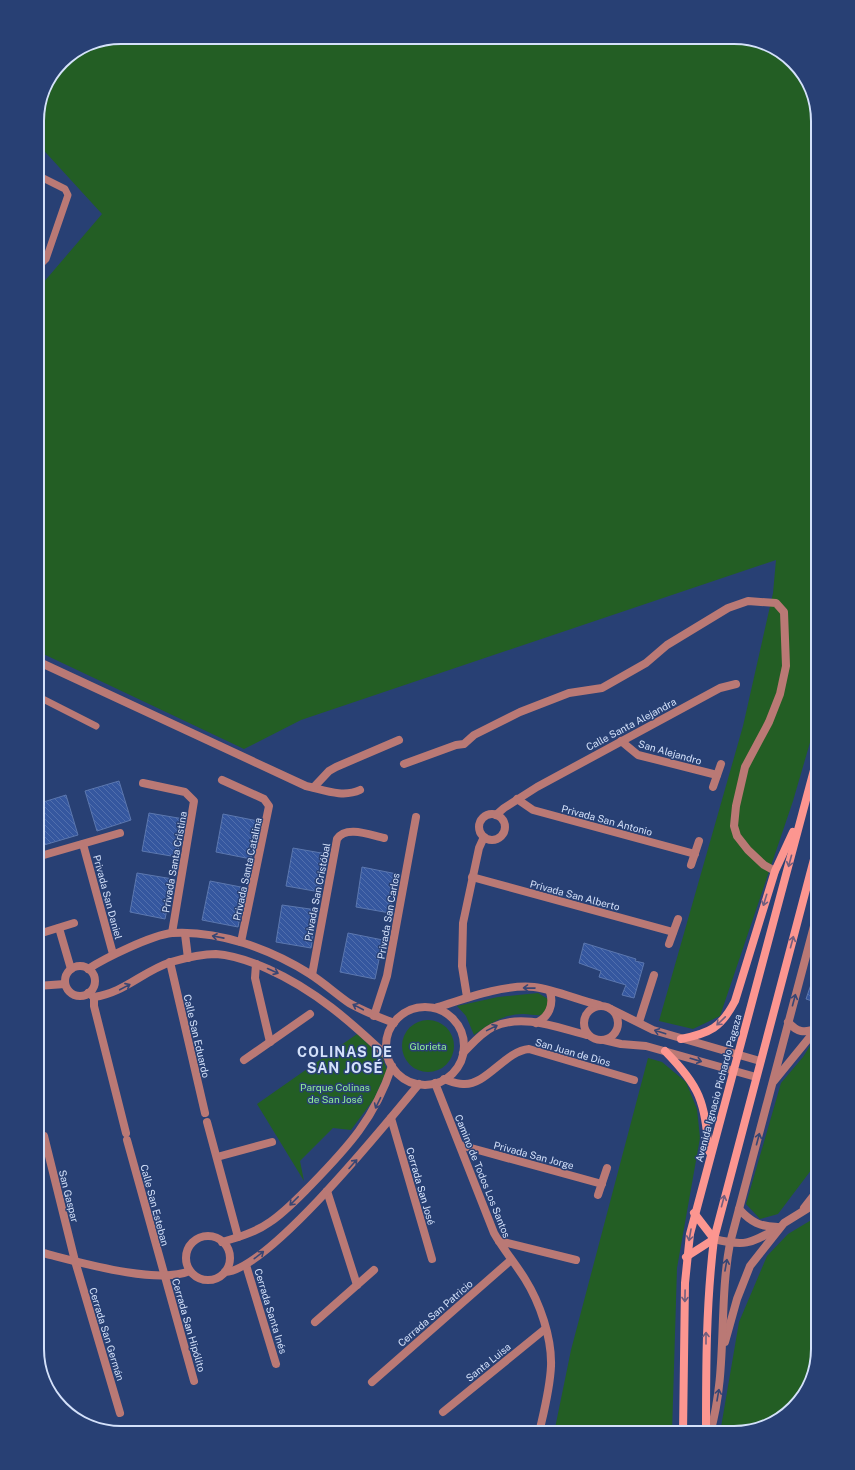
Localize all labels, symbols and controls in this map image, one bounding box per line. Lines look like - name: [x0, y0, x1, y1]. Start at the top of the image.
- street label: Calle Santa Alejandra: [584, 695, 678, 753]
- street label: San Alejandro: [637, 737, 703, 767]
- street label: Privada San Antonio: [560, 802, 654, 838]
- street label: Privada Santa Cristina: [159, 810, 189, 914]
- street label: Privada Santa Catalina: [230, 816, 264, 922]
- street label: Privada San Cristóbal: [302, 842, 332, 942]
- street label: Privada San Daniel: [91, 853, 125, 941]
- one-way arrow: [786, 854, 793, 867]
- street label: Privada San Carlos: [375, 872, 401, 960]
- street label: Privada San Alberto: [529, 877, 622, 913]
- one-way arrow: [761, 893, 768, 906]
- one-way arrow: [212, 933, 225, 941]
- one-way arrow: [789, 936, 796, 949]
- one-way arrow: [266, 968, 278, 975]
- one-way arrow: [119, 983, 131, 990]
- one-way arrow: [523, 984, 536, 992]
- street label: Calle San Eduardo: [182, 993, 213, 1079]
- one-way arrow: [791, 994, 798, 1007]
- one-way arrow: [352, 1003, 364, 1011]
- street label: Avenida Ignacio Pichardo Pagaza: [692, 1013, 744, 1163]
- one-way arrow: [716, 1017, 726, 1026]
- one-way arrow: [486, 1024, 498, 1031]
- one-way arrow: [654, 1028, 667, 1035]
- street label: San Juan de Dios: [534, 1036, 612, 1068]
- park label: Glorieta: [410, 1040, 446, 1052]
- district label: COLINAS DE SAN JOSÉ: [297, 1044, 393, 1076]
- one-way arrow: [690, 1057, 703, 1064]
- park label: Parque Colinas de San José: [300, 1081, 370, 1105]
- one-way arrow: [374, 1096, 381, 1108]
- street label: Camino de Todos Los Santos: [453, 1113, 513, 1239]
- one-way arrow: [755, 1133, 762, 1146]
- street label: Privada San Jorge: [493, 1139, 576, 1172]
- street label: Cerrada San José: [404, 1146, 438, 1227]
- one-way arrow: [348, 1159, 357, 1169]
- street label: Calle San Esteban: [138, 1163, 172, 1247]
- street label: San Gaspar: [57, 1169, 81, 1224]
- one-way arrow: [720, 1195, 727, 1208]
- one-way arrow: [289, 1197, 299, 1206]
- one-way arrow: [685, 1228, 693, 1241]
- one-way arrow: [254, 1250, 265, 1259]
- one-way arrow: [722, 1259, 730, 1272]
- street label: Cerrada Santa Inés: [252, 1267, 290, 1355]
- street label: Cerrada San Hipólito: [170, 1277, 208, 1373]
- street label: Cerrada San Patricio: [395, 1277, 475, 1349]
- street label: Cerrada San Germán: [87, 1286, 127, 1382]
- one-way arrow: [681, 1289, 689, 1302]
- one-way arrow: [702, 1332, 710, 1345]
- street label: Santa Luisa: [463, 1340, 513, 1384]
- one-way arrow: [715, 1389, 723, 1402]

